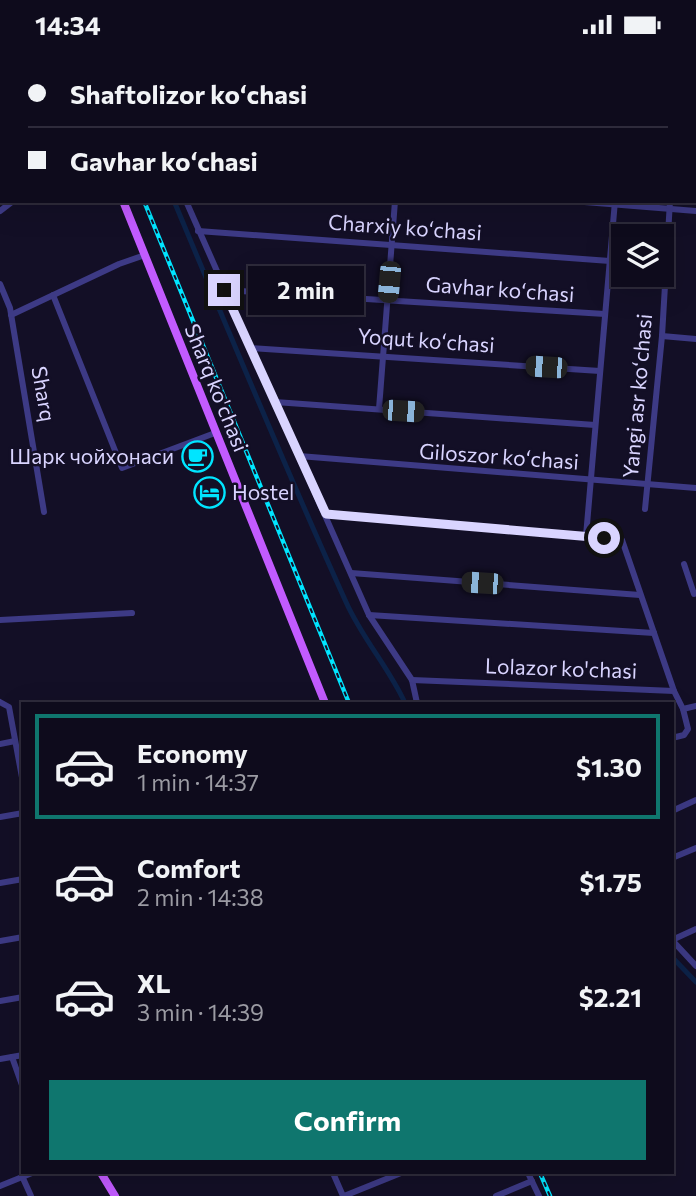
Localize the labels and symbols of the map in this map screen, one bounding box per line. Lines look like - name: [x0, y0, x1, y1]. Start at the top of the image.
- street label: Charxiy koʻchasi: [327, 209, 483, 244]
- car: [377, 260, 402, 304]
- callout: 2 min: [248, 265, 364, 315]
- street label: Gavhar koʻchasi: [425, 271, 575, 306]
- route end: [208, 274, 240, 306]
- street label: Yangi asr koʻchasi: [617, 313, 656, 479]
- street label: Sharq ko'chasi: [180, 320, 254, 455]
- street label: Yoqut koʻchasi: [357, 322, 496, 357]
- car: [525, 355, 568, 379]
- street label: Sharq: [27, 364, 62, 423]
- car: [382, 399, 425, 423]
- street label: Giloszor koʻchasi: [418, 437, 580, 474]
- cafe icon: Шарк чойхонаси: [180, 440, 214, 474]
- place label: Шарк чойхонаси: [9, 443, 174, 468]
- hotel icon: Hostel: [192, 476, 226, 510]
- place label: Hostel: [232, 479, 294, 504]
- route start: [588, 522, 620, 554]
- car: [461, 571, 504, 595]
- street label: Lolazor ko'chasi: [485, 652, 638, 683]

